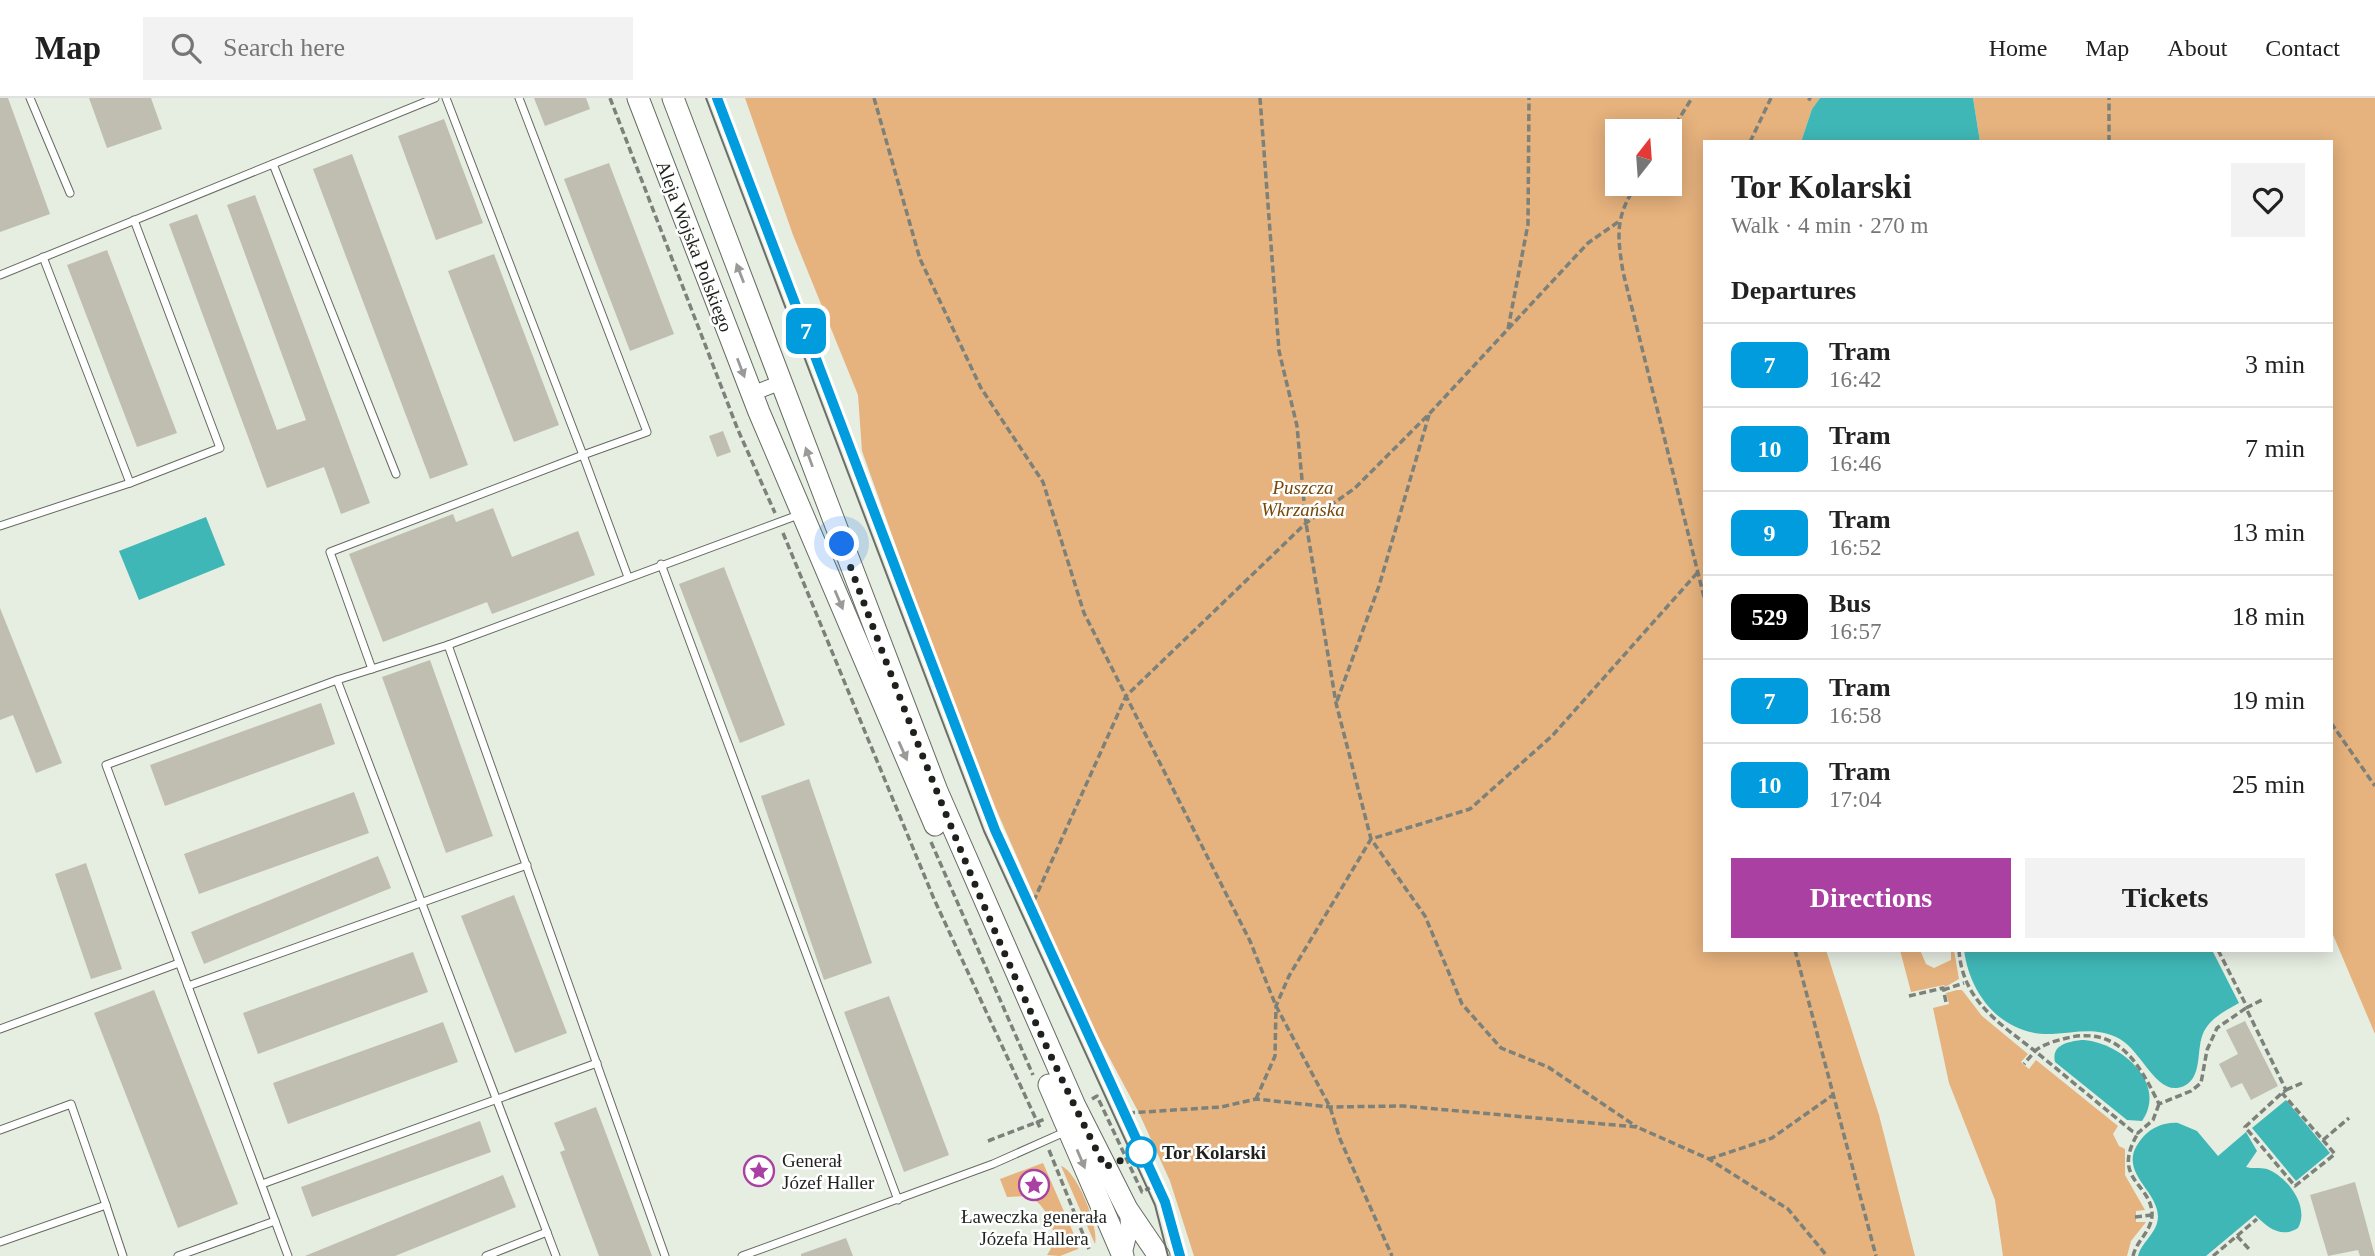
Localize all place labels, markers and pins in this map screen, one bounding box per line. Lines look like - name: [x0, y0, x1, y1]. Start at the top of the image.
- marker: Tor Kolarski: [1126, 1137, 1156, 1167]
- place label: Tor Kolarski: [1162, 1142, 1266, 1163]
- place label: Generał Józef Haller: [782, 1150, 875, 1193]
- place icon: Generał Józef Haller: [742, 1154, 776, 1188]
- place icon: Ławeczka generała Józefa Hallera: [1017, 1168, 1051, 1202]
- place label: Ławeczka generała Józefa Hallera: [961, 1206, 1108, 1249]

